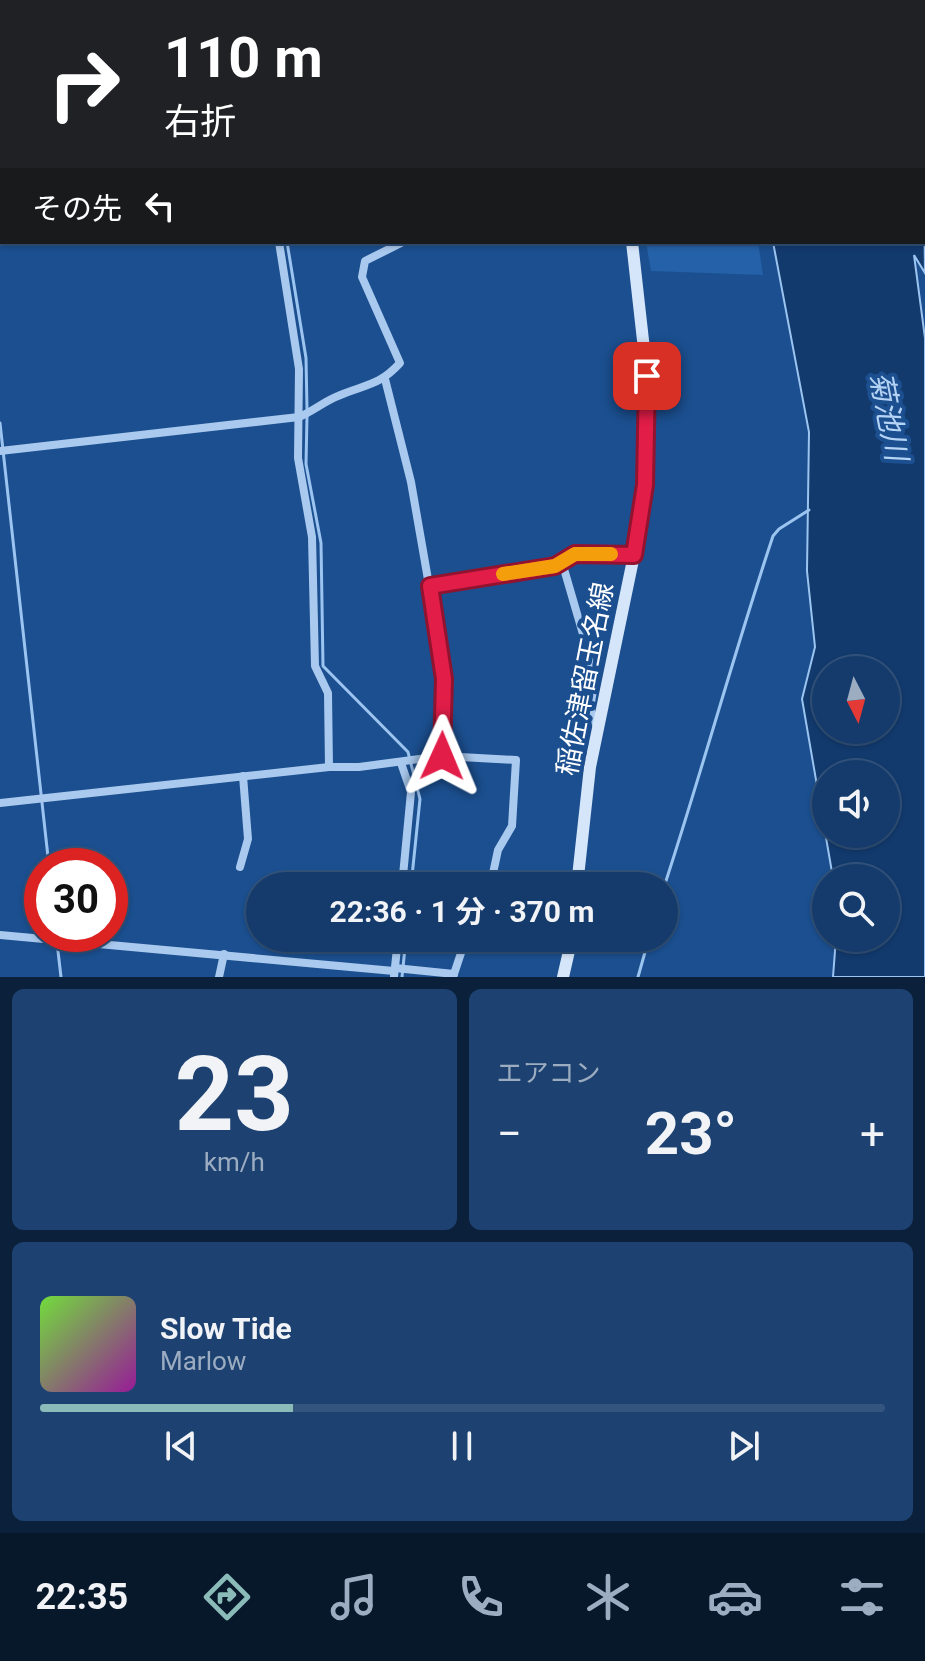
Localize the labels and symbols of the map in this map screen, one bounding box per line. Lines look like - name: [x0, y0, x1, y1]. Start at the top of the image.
- pin: [613, 342, 681, 410]
- water label: 菊池川: [863, 368, 915, 466]
- street label: 稲佐津留玉名線: [550, 580, 620, 778]
- north arrow: [812, 656, 900, 744]
- position arrow: [400, 714, 484, 798]
- speed limit sign: 30: [24, 848, 128, 952]

